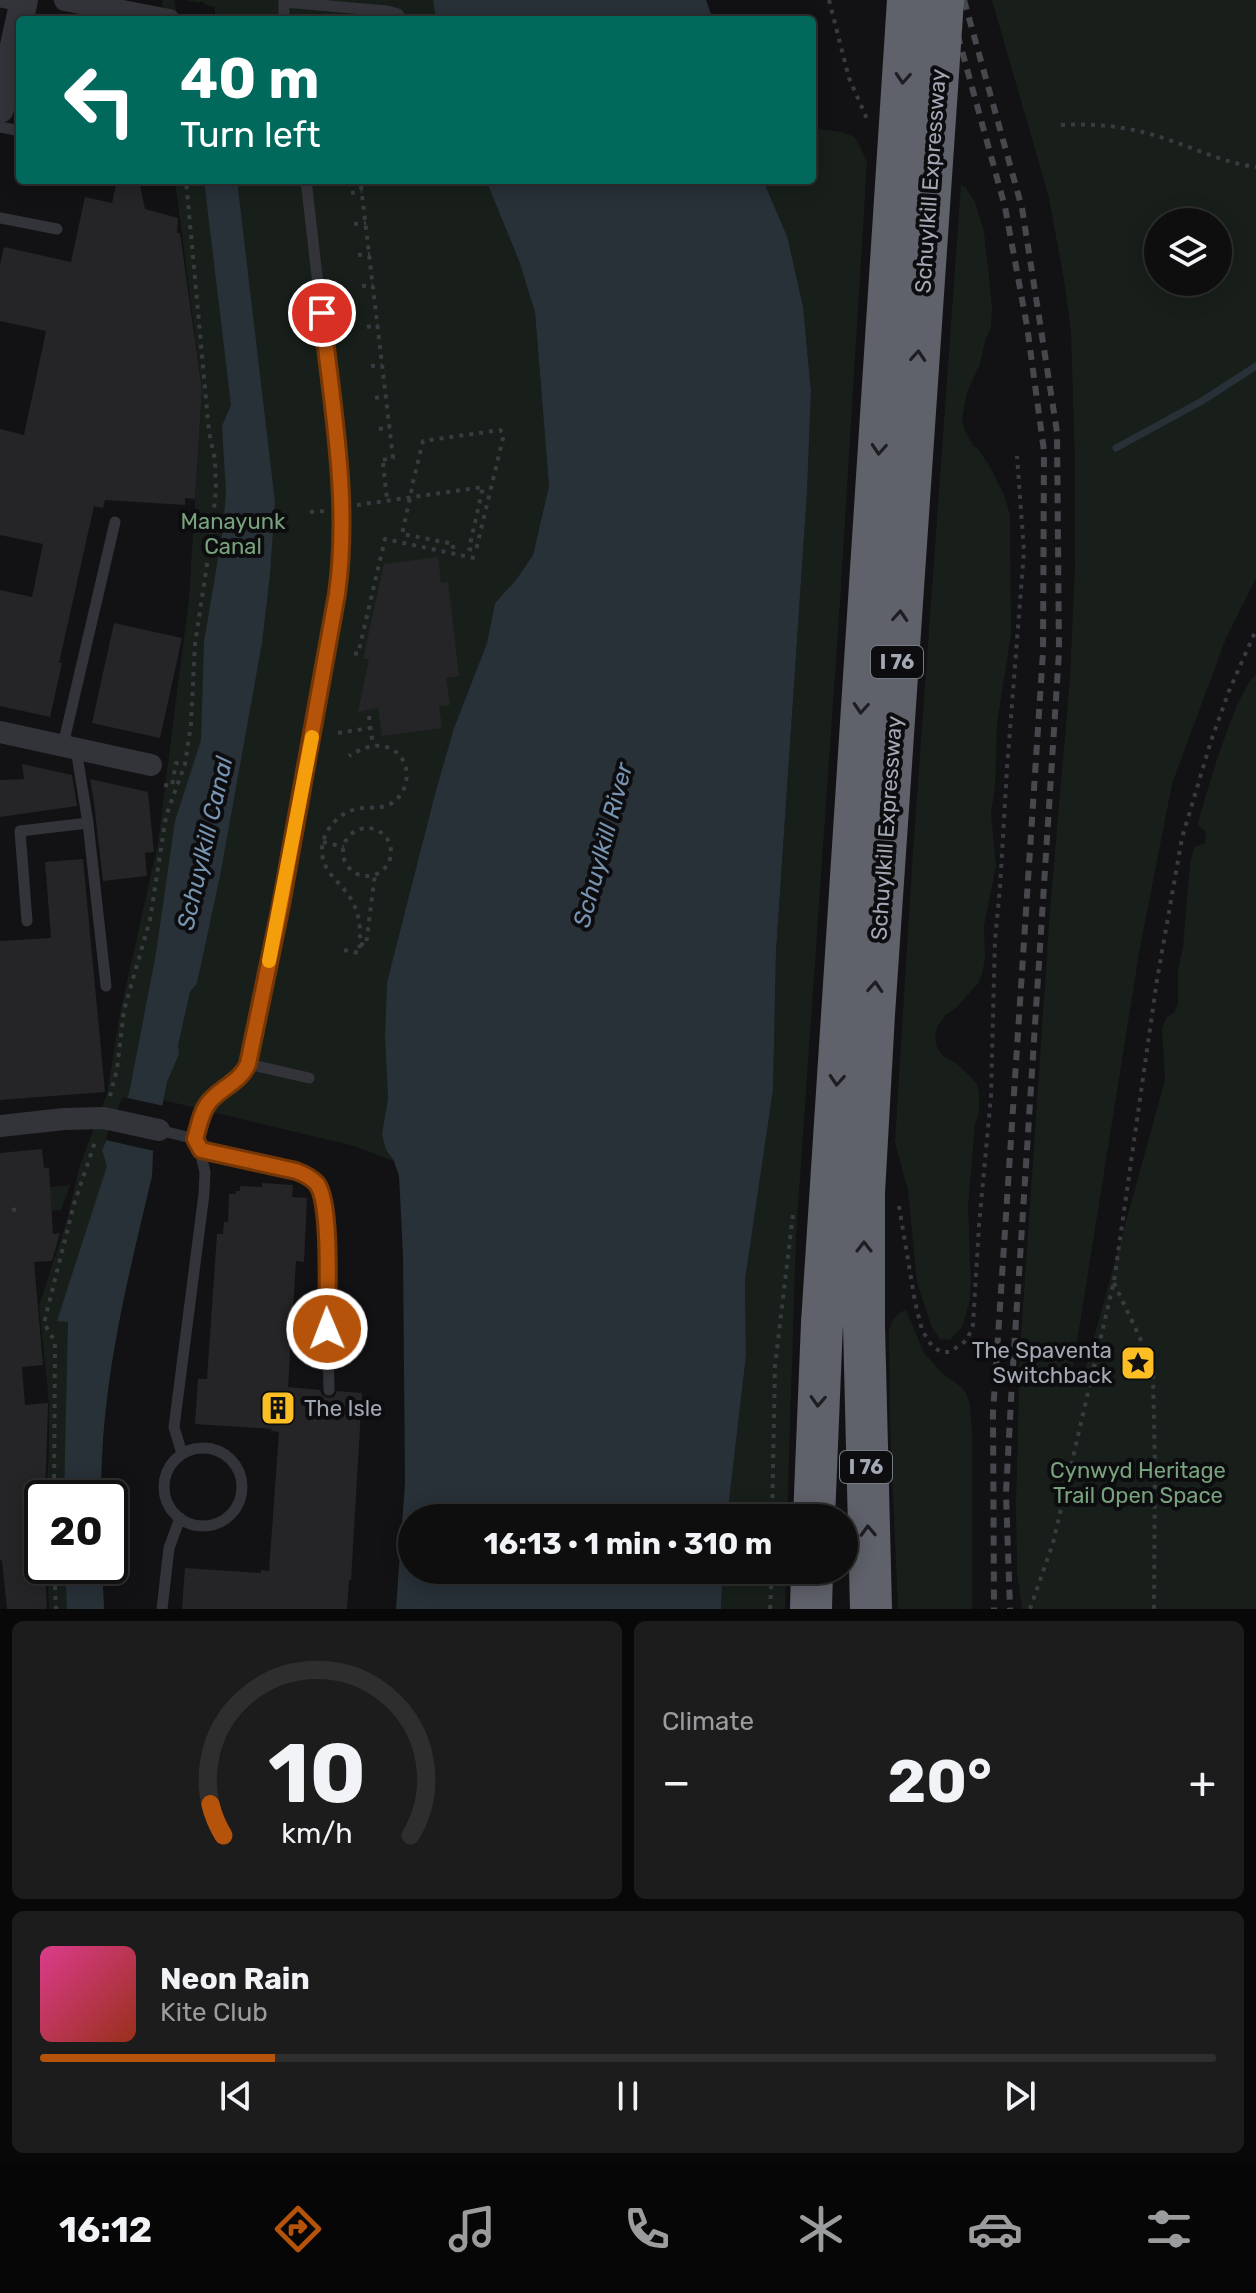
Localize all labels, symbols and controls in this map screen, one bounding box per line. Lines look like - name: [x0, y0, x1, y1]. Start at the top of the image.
- text: 40 m: [180, 46, 320, 112]
- icon: left: [48, 48, 152, 152]
- street label: Schuylkill Expressway: [909, 68, 952, 294]
- one-way arrow: [895, 72, 912, 85]
- text: Turn left: [180, 113, 321, 156]
- map controls: [1144, 208, 1232, 296]
- button: layers: [1144, 208, 1232, 296]
- pin: [288, 279, 356, 347]
- icon: arrive: [300, 291, 344, 335]
- one-way arrow: [909, 350, 926, 363]
- one-way arrow: [871, 443, 888, 456]
- park label: Manayunk Canal: [181, 508, 286, 560]
- one-way arrow: [891, 609, 908, 622]
- road number: I 76: [871, 646, 923, 678]
- one-way arrow: [853, 702, 870, 715]
- street label: Schuylkill Expressway: [865, 715, 908, 941]
- water label: Schuylkill Canal: [171, 753, 239, 932]
- water label: Schuylkill River: [568, 759, 639, 930]
- one-way arrow: [866, 980, 883, 993]
- one-way arrow: [829, 1074, 846, 1087]
- one-way arrow: [855, 1240, 873, 1253]
- position arrow: [285, 1287, 369, 1371]
- place label: The Spaventa Switchback: [972, 1337, 1113, 1389]
- place icon: The Spaventa Switchback: [1119, 1344, 1157, 1382]
- building icon: The Isle: [259, 1389, 297, 1427]
- place label: The Isle: [304, 1395, 382, 1422]
- one-way arrow: [810, 1395, 827, 1408]
- road number: I 76: [840, 1451, 892, 1483]
- park label: Cynwyd Heritage Trail Open Space: [1050, 1457, 1226, 1509]
- speed limit sign: 20: [24, 1480, 128, 1584]
- one-way arrow: [859, 1524, 876, 1537]
- text: 16:13 · 1 min · 310 m: [484, 1526, 772, 1562]
- text: Climate: [662, 1706, 754, 1737]
- text: 10: [268, 1724, 366, 1823]
- text: 20°: [887, 1746, 992, 1817]
- text: −: [662, 1756, 691, 1808]
- text: +: [1189, 1756, 1216, 1808]
- text: km/h: [281, 1816, 353, 1850]
- text: Neon Rain: [160, 1961, 310, 1997]
- text: Kite Club: [160, 1997, 268, 2028]
- icon: previous: [214, 2074, 258, 2118]
- icon: pause: [606, 2074, 650, 2118]
- icon: next: [998, 2074, 1042, 2118]
- icon: directions: [270, 2201, 326, 2257]
- icon: music: [444, 2201, 500, 2257]
- icon: phone: [619, 2201, 675, 2257]
- icon: climate: [793, 2201, 849, 2257]
- icon: car: [967, 2201, 1023, 2257]
- icon: filters: [1141, 2201, 1197, 2257]
- text: 16:12: [59, 2208, 152, 2251]

